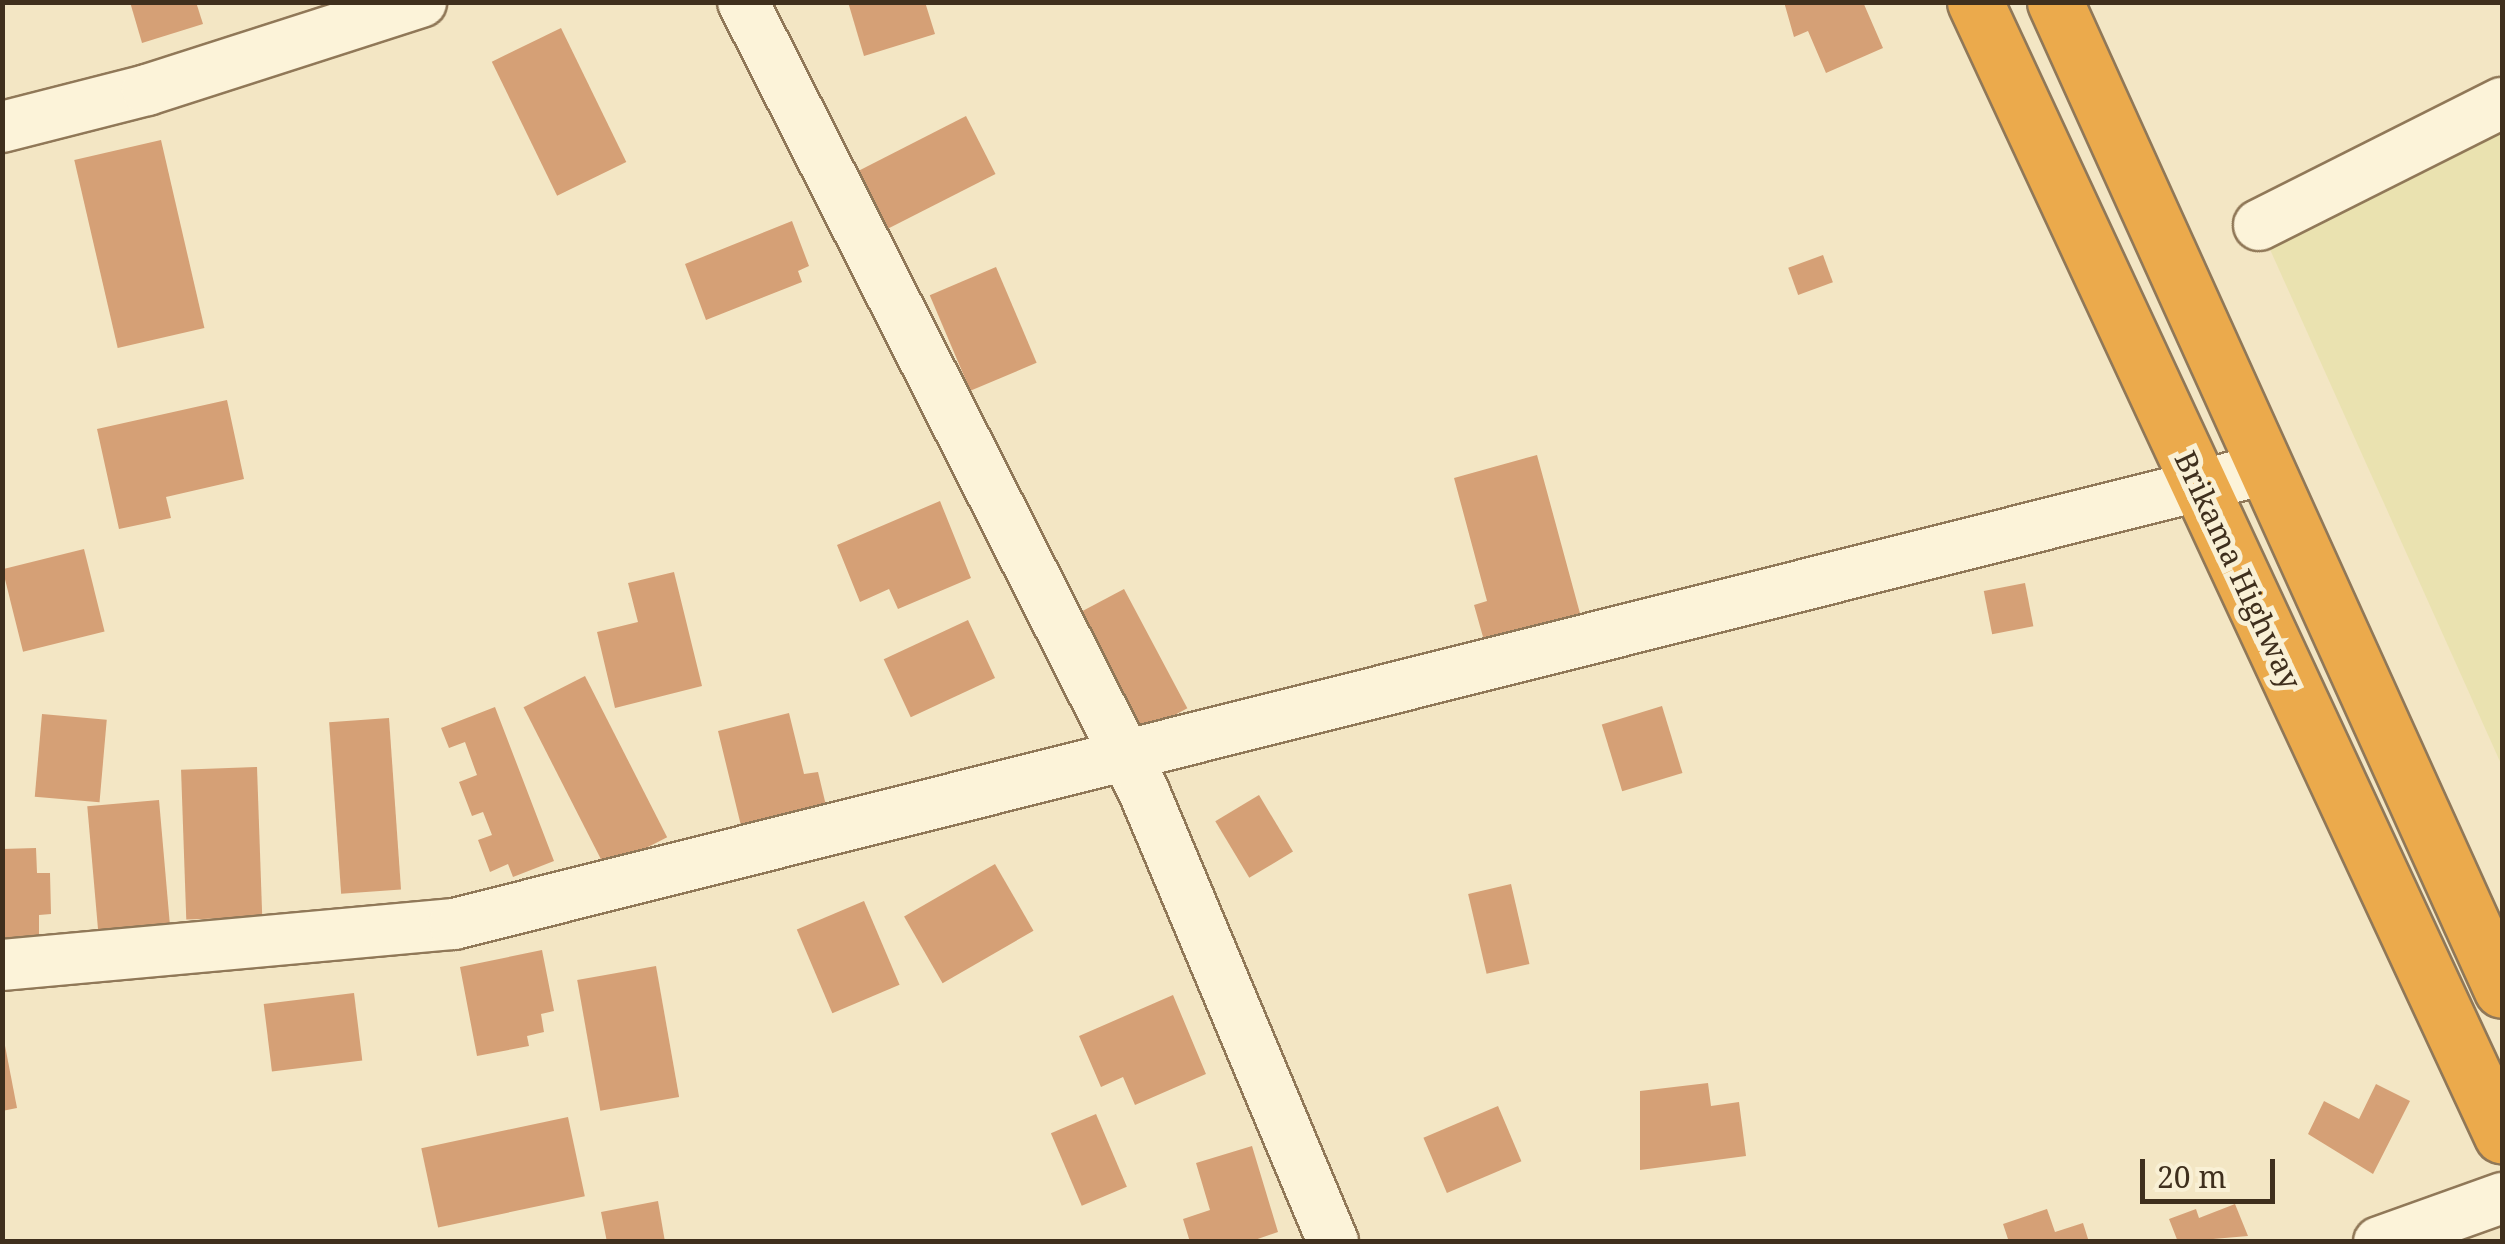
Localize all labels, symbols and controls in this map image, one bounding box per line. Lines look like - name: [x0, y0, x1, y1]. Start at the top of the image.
- street label: Brikama Highway: [2167, 445, 2309, 695]
- scale bar: [2145, 1139, 2280, 1201]
- text: 20 m: [2157, 1156, 2227, 1197]

